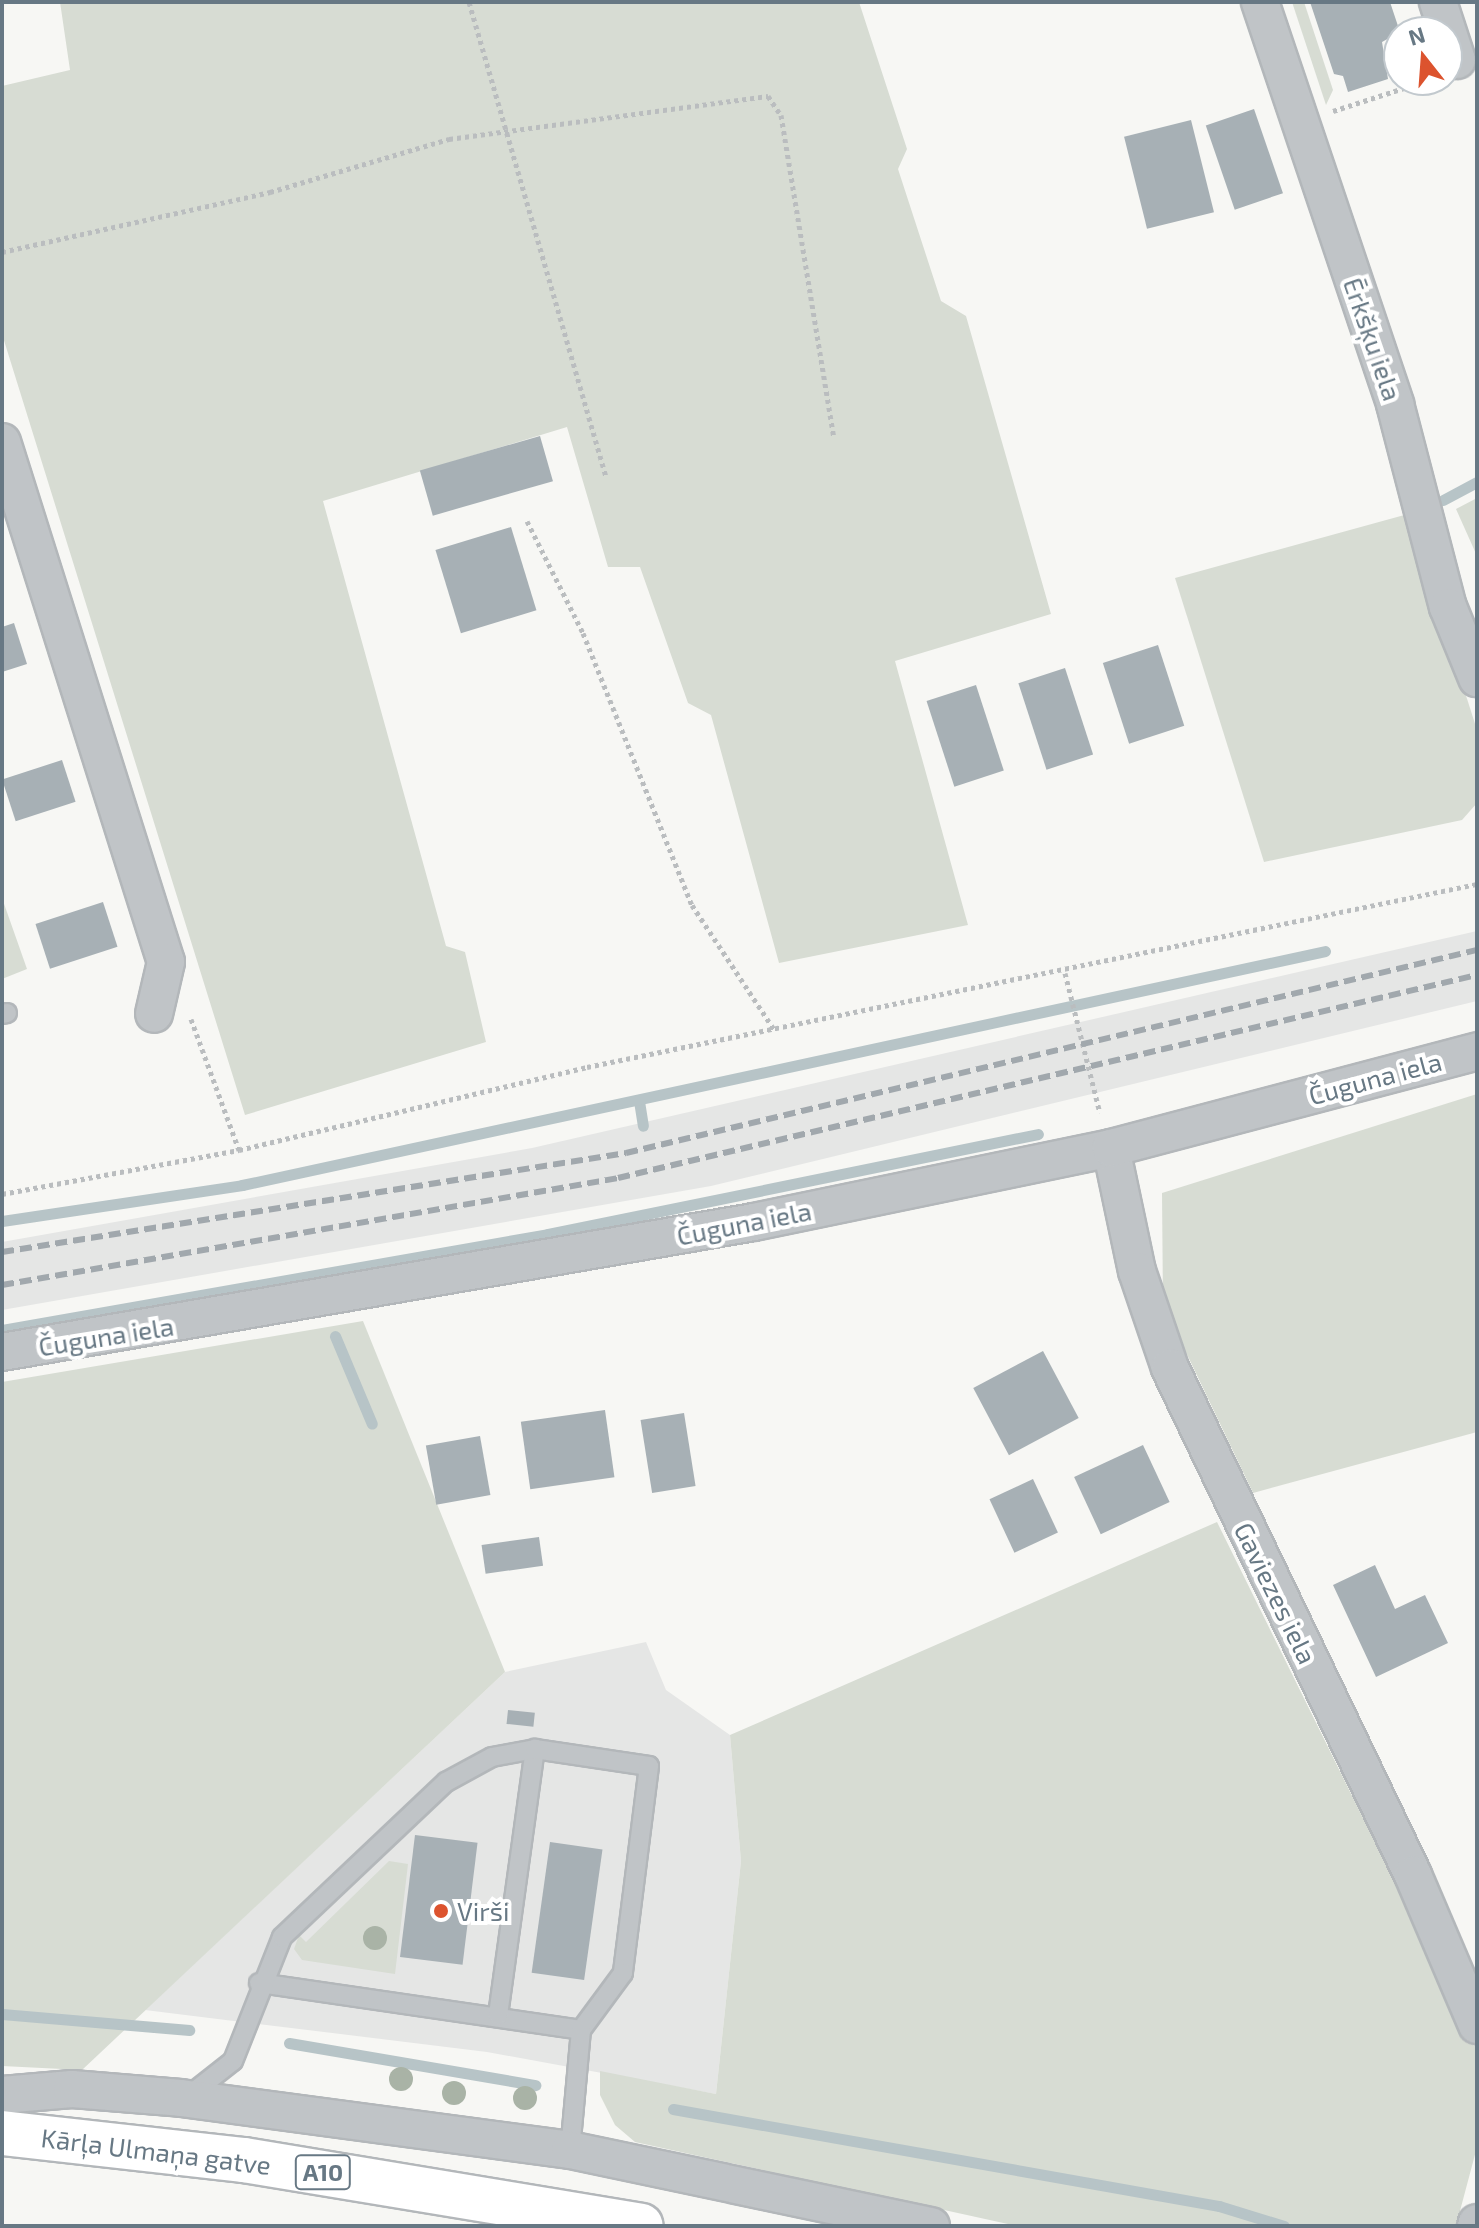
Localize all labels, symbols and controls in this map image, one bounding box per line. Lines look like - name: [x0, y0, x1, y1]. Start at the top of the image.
- north arrow: [1383, 16, 1463, 96]
- text: N: [1405, 20, 1428, 50]
- street label: Ērkšķu iela: [1337, 274, 1409, 404]
- street label: Čuguna iela: [1305, 1045, 1445, 1111]
- street label: Čuguna iela: [674, 1195, 814, 1251]
- street label: Čuguna iela: [36, 1310, 176, 1362]
- street label: Gaviezes iela: [1228, 1517, 1324, 1669]
- place label: Virši: [457, 1895, 509, 1927]
- marker: Virši: [432, 1902, 450, 1920]
- street label: Kārļa Ulmaņa gatve: [39, 2121, 273, 2181]
- road number: A10: [293, 2152, 353, 2192]

